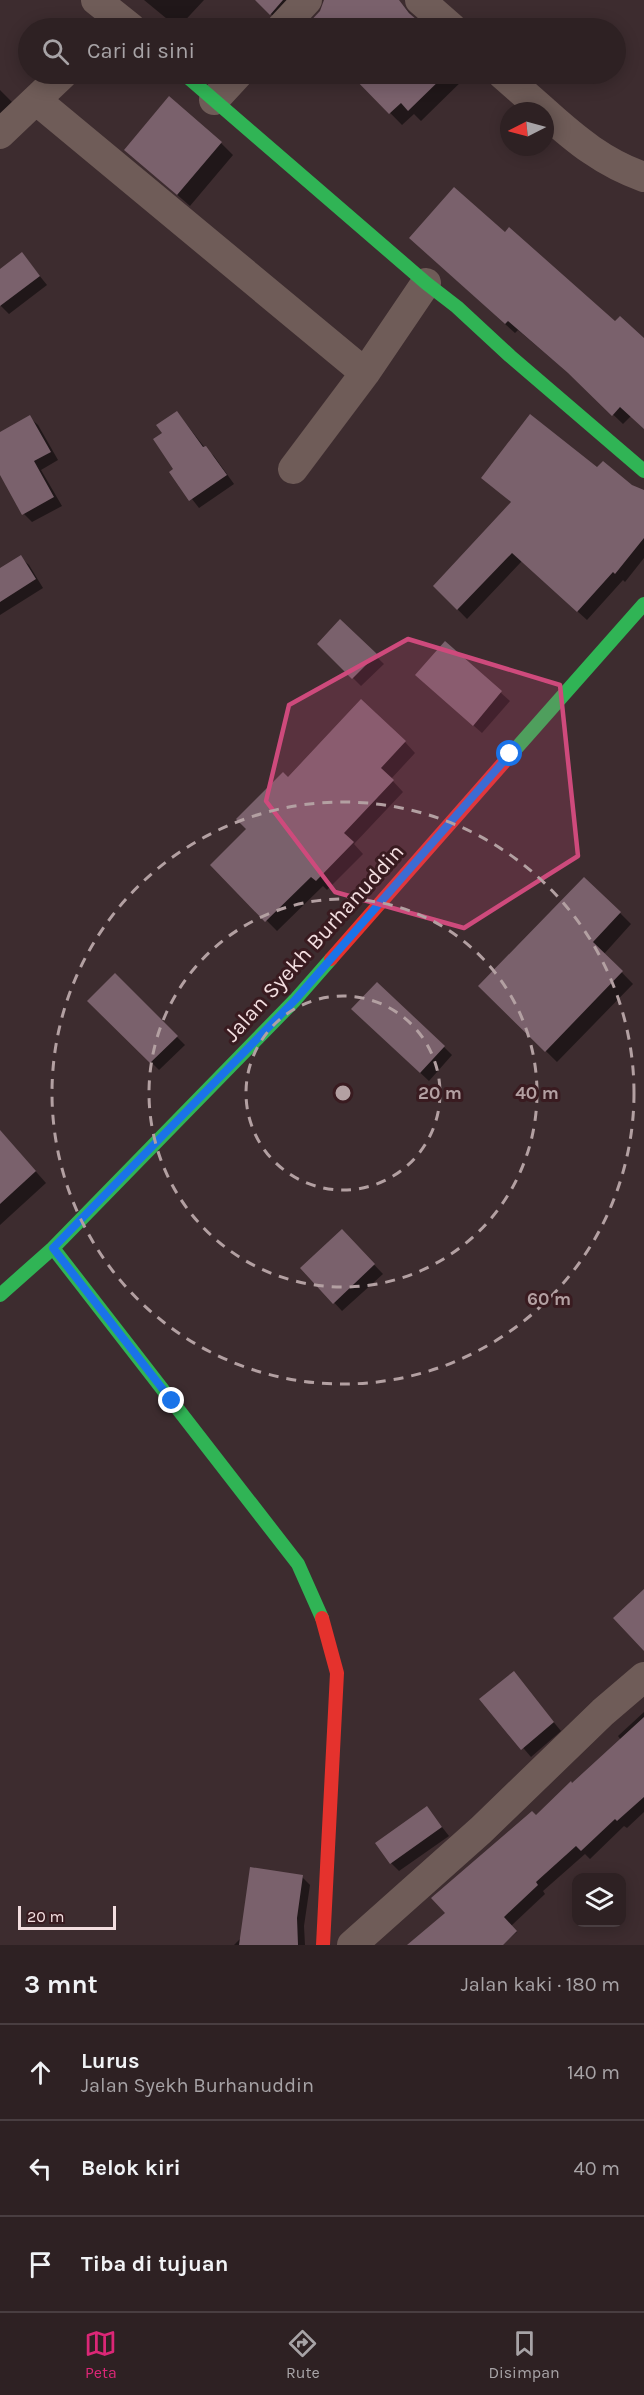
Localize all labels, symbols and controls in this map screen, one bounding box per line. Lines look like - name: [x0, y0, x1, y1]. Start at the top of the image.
- search box: [18, 18, 626, 84]
- icon: search: [39, 35, 72, 68]
- text: Cari di sini: [87, 38, 195, 64]
- north arrow: [500, 102, 554, 156]
- route start: [496, 740, 522, 766]
- street label: Jalan Syekh Burhanuddin: [219, 839, 409, 1047]
- text: 20 m: [418, 1082, 462, 1104]
- text: 40 m: [515, 1082, 559, 1104]
- centre of rings: [333, 1083, 353, 1103]
- text: 60 m: [527, 1288, 571, 1310]
- route end: [158, 1387, 184, 1413]
- map controls: [572, 1873, 626, 1927]
- button: layers: [572, 1873, 626, 1927]
- scale bar: [18, 1903, 116, 1930]
- text: 20 m: [27, 1907, 65, 1926]
- text: 3 mnt: [24, 1969, 98, 2000]
- text: Jalan kaki · 180 m: [461, 1973, 620, 1996]
- text: Lurus: [81, 2048, 140, 2074]
- icon: ahead: [24, 2056, 57, 2089]
- text: 140 m: [567, 2061, 620, 2084]
- text: Jalan Syekh Burhanuddin: [81, 2074, 314, 2097]
- icon: left: [24, 2152, 57, 2185]
- text: Belok kiri: [81, 2155, 181, 2181]
- text: 40 m: [574, 2157, 620, 2180]
- icon: arrive: [24, 2248, 57, 2281]
- text: Tiba di tujuan: [81, 2251, 228, 2277]
- tab: Peta: [84, 2327, 117, 2382]
- tab: Rute: [286, 2327, 320, 2382]
- tab: Disimpan: [488, 2327, 560, 2382]

